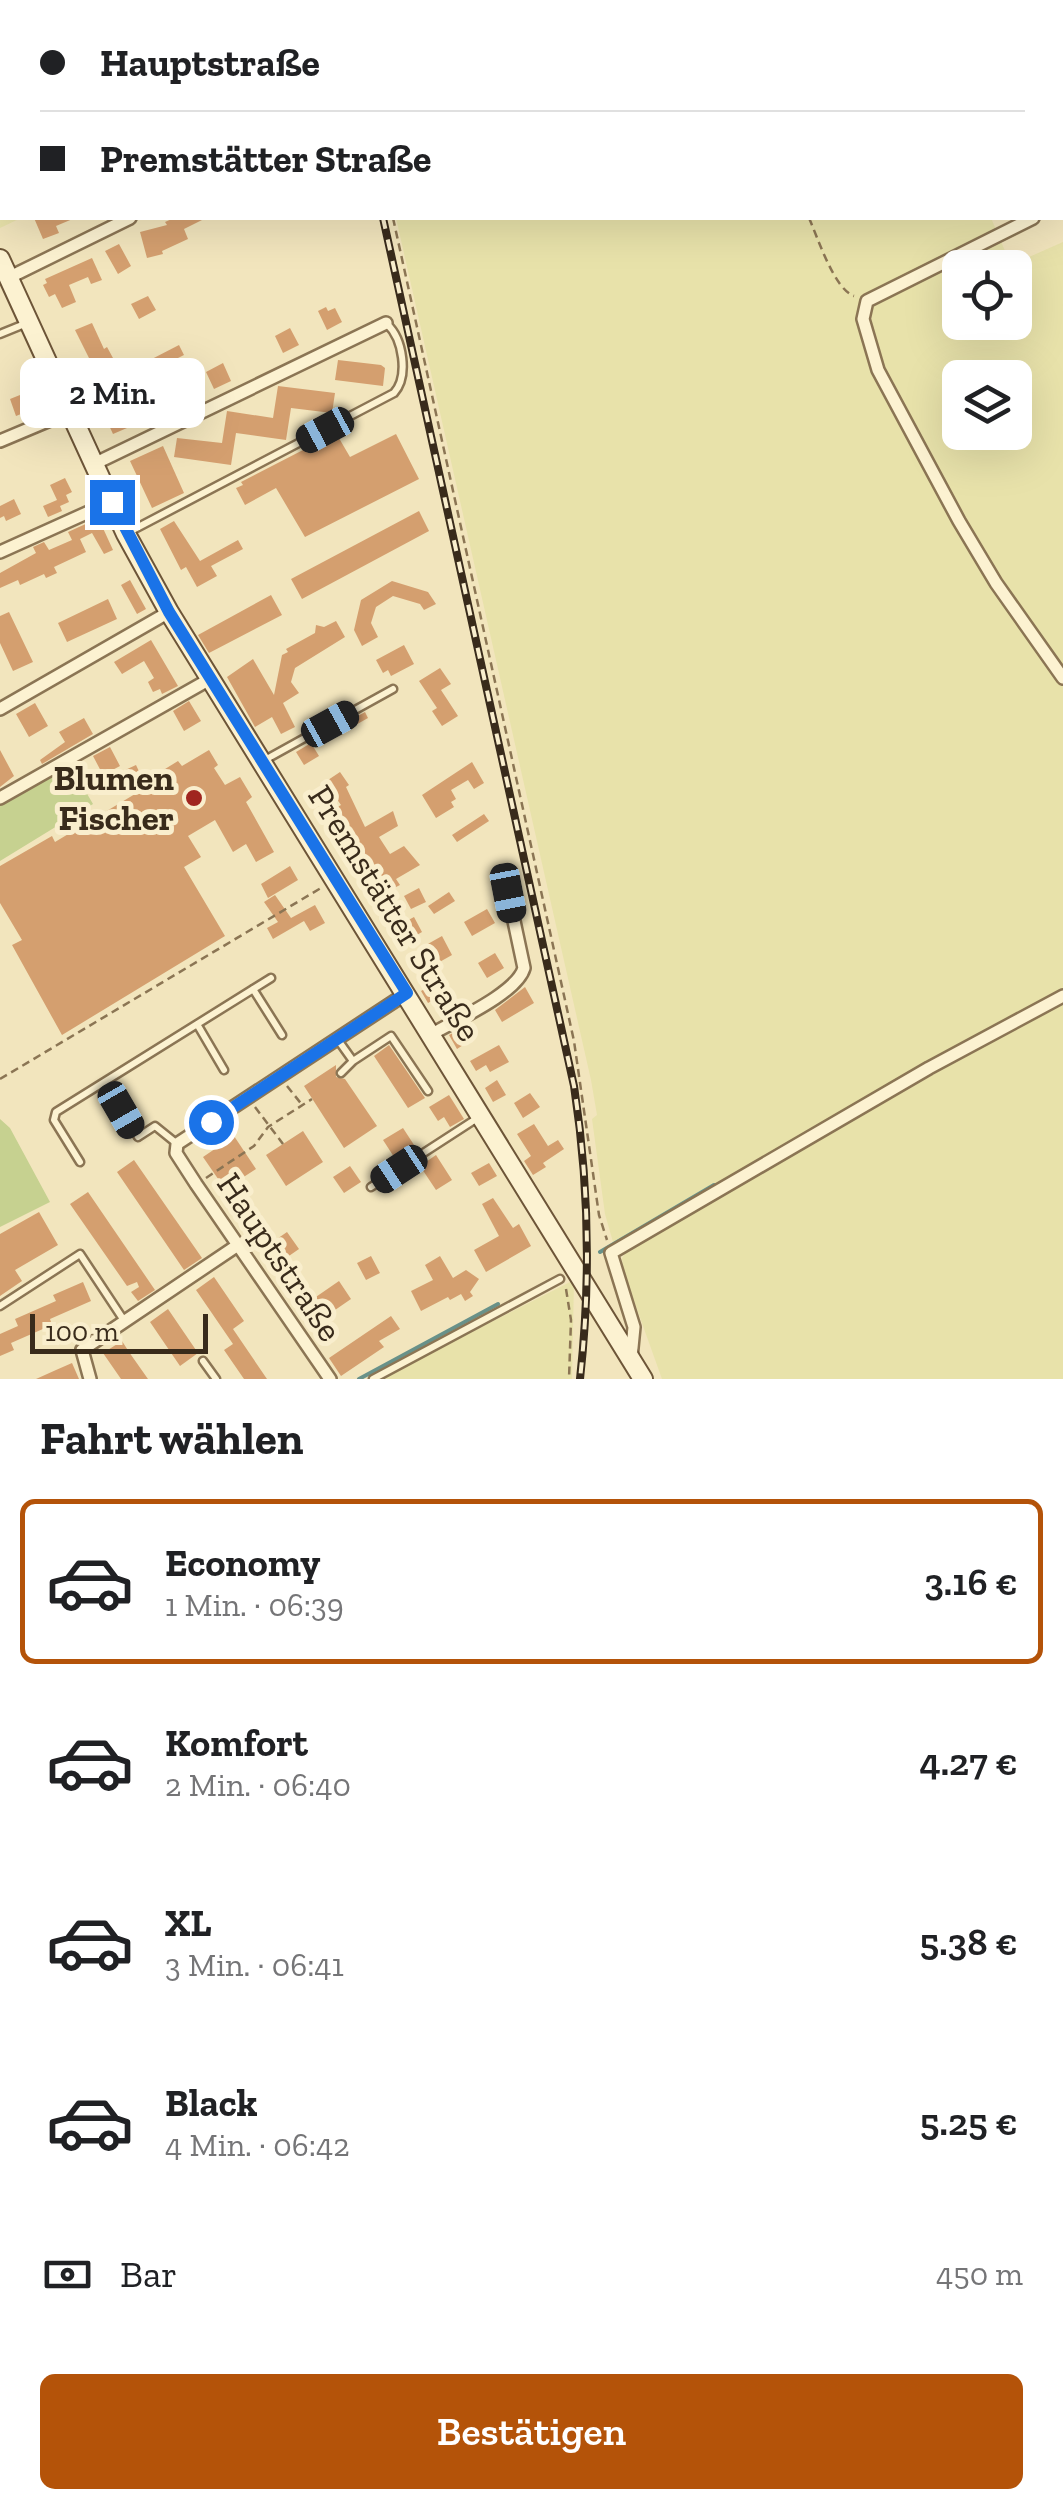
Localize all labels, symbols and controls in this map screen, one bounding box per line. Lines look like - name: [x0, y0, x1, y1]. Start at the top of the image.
- text: Hauptstraße: [100, 40, 320, 86]
- text: Premstätter Straße: [100, 136, 431, 182]
- map controls: [942, 250, 1032, 450]
- button: locate: [942, 250, 1032, 340]
- callout: 2 Min.: [19, 357, 204, 427]
- button: layers: [942, 360, 1032, 450]
- text: 2 Min.: [69, 374, 156, 412]
- car: [291, 403, 359, 457]
- route end: [90, 480, 135, 525]
- car: [296, 696, 364, 752]
- place label: Blumen Fischer: [53, 757, 174, 839]
- street label: Premstätter Straße: [299, 777, 491, 1049]
- marker: Blumen Fischer: [183, 787, 205, 809]
- car: [488, 861, 528, 925]
- car: [93, 1077, 149, 1143]
- route start: [189, 1100, 234, 1145]
- car: [366, 1140, 432, 1198]
- street label: Hauptstraße: [208, 1165, 352, 1349]
- scale bar: [30, 1309, 208, 1354]
- text: 100 m: [45, 1315, 119, 1348]
- text: Fahrt wählen: [40, 1412, 303, 1466]
- icon: car: [45, 1537, 135, 1627]
- text: Economy: [165, 1540, 320, 1586]
- text: 3.16 €: [924, 1559, 1018, 1605]
- text: 1 Min. · 06:39: [165, 1586, 344, 1624]
- icon: car: [45, 1717, 135, 1807]
- text: Komfort: [165, 1720, 308, 1766]
- text: 4.27 €: [919, 1739, 1018, 1785]
- text: 2 Min. · 06:40: [165, 1766, 351, 1804]
- icon: car: [45, 1897, 135, 1987]
- text: XL: [165, 1900, 212, 1946]
- text: 5.38 €: [919, 1919, 1018, 1965]
- text: 3 Min. · 06:41: [165, 1946, 344, 1984]
- icon: car: [45, 2077, 135, 2167]
- text: Black: [165, 2080, 258, 2126]
- text: 5.25 €: [920, 2099, 1018, 2145]
- text: 4 Min. · 06:42: [165, 2126, 350, 2164]
- icon: cash: [40, 2247, 95, 2302]
- text: Bar: [120, 2251, 177, 2297]
- text: 450 m: [936, 2255, 1023, 2293]
- button: Bestätigen: [40, 2374, 1023, 2489]

